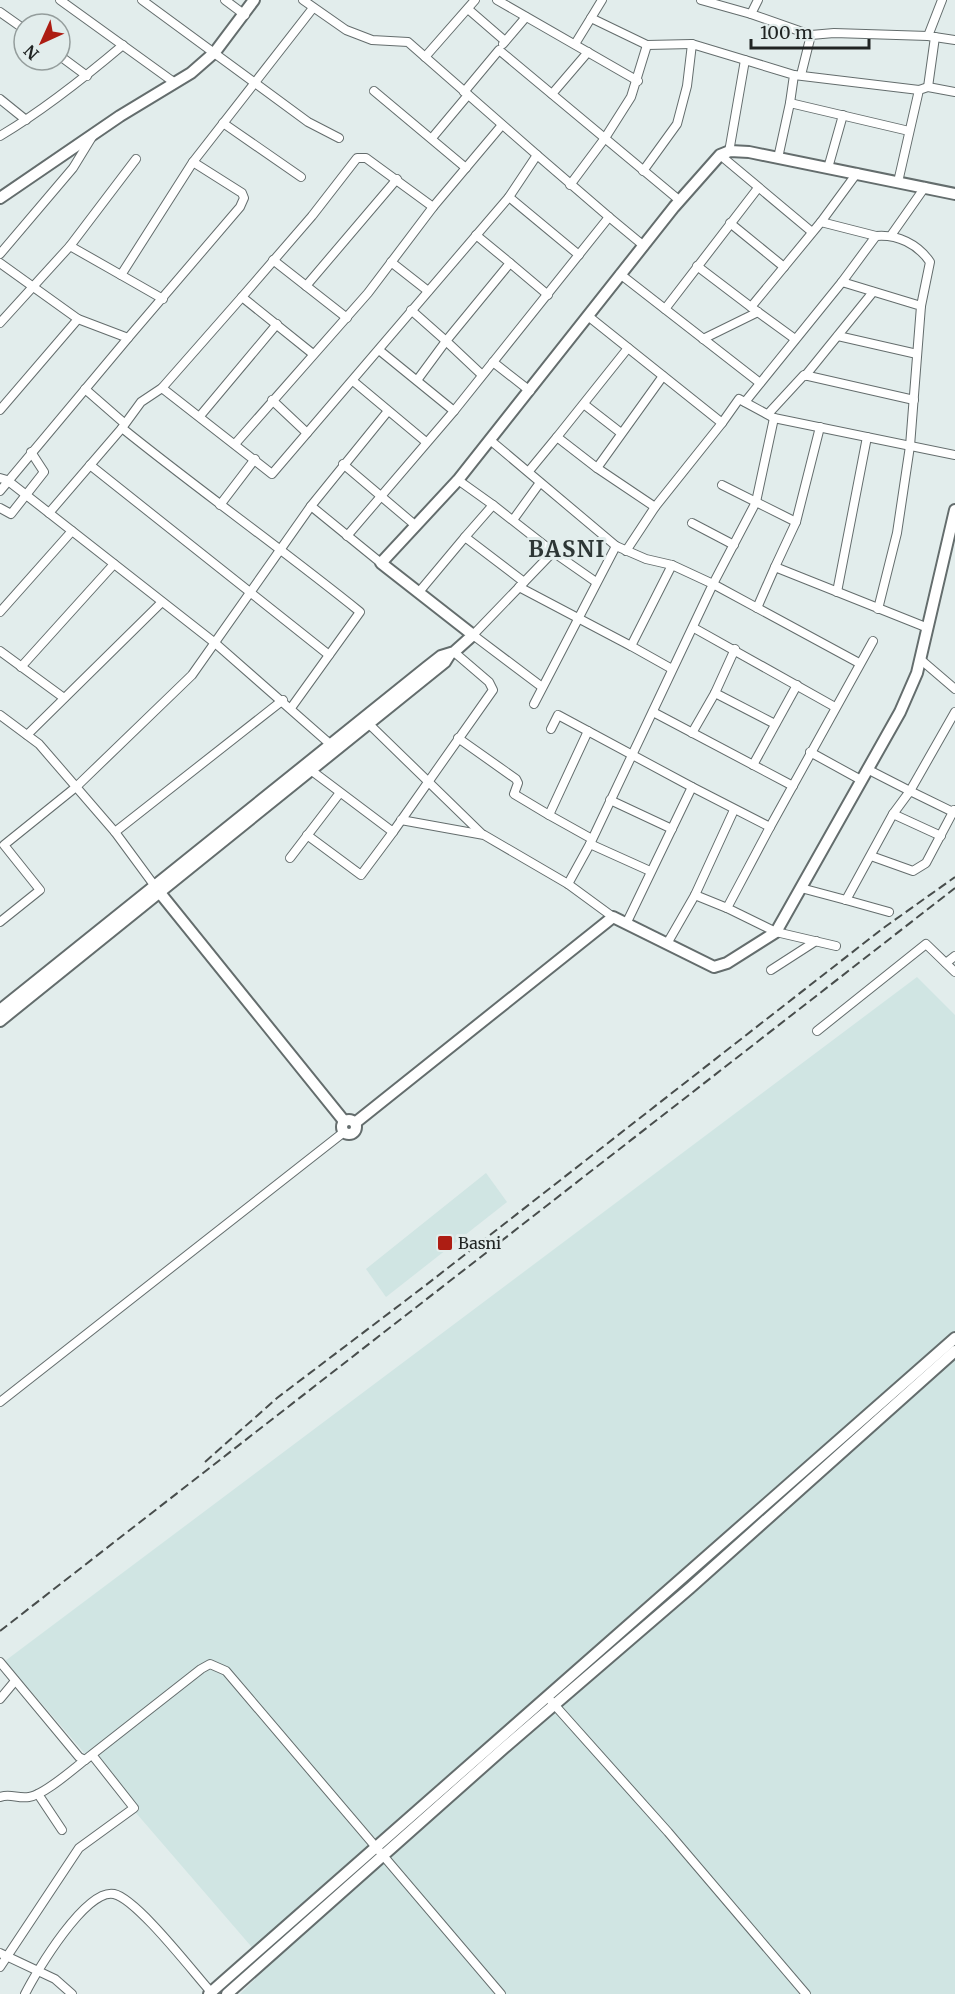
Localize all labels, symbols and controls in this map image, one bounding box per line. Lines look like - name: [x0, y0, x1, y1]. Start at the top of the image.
- north arrow: [12, 12, 72, 72]
- scale bar: [751, 12, 870, 50]
- text: 100 m: [760, 21, 813, 44]
- text: N: [20, 41, 43, 64]
- district label: BASNI: [528, 535, 606, 563]
- place label: Basni: [458, 1233, 501, 1253]
- marker: Basni: [436, 1234, 454, 1252]

